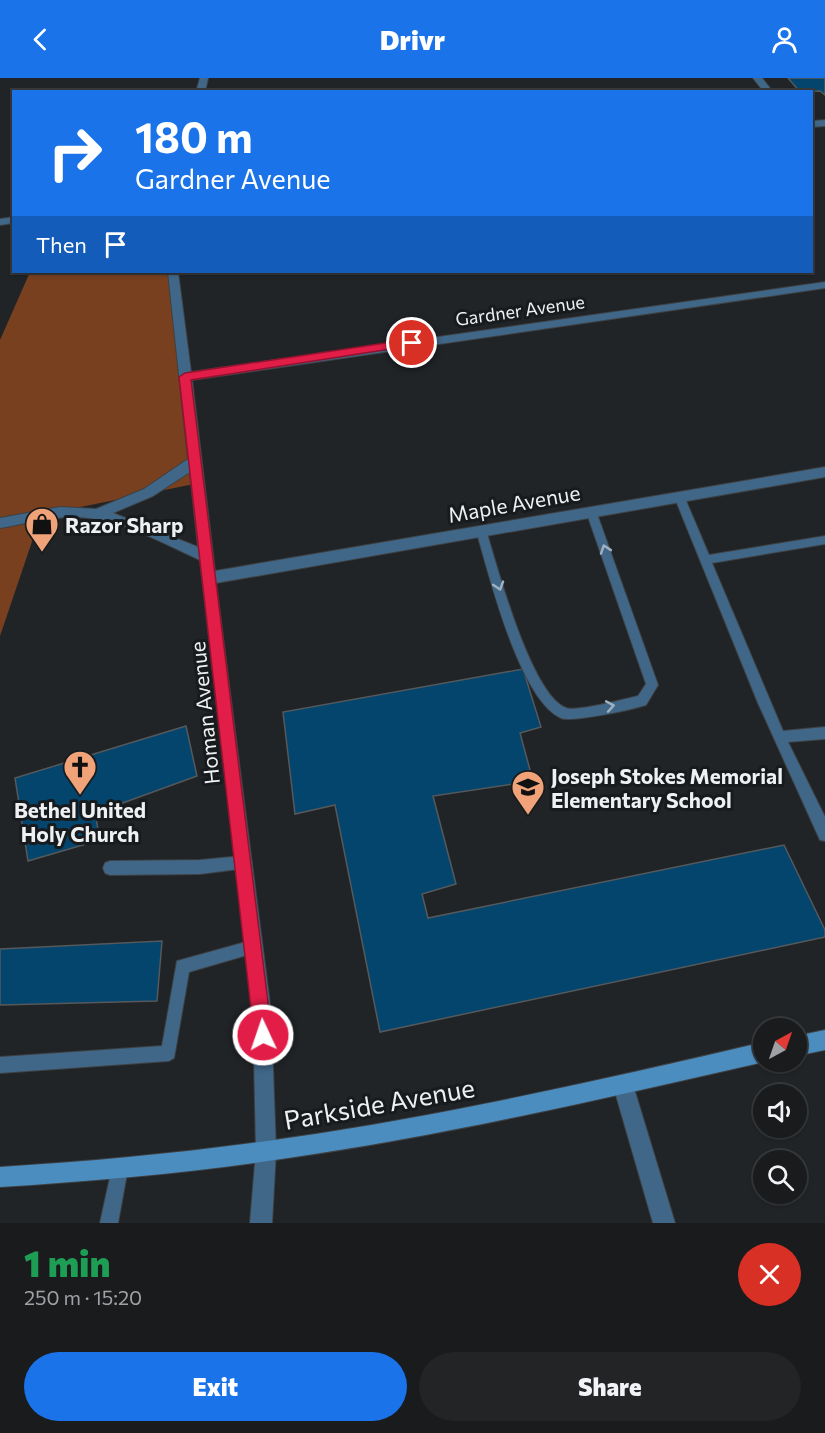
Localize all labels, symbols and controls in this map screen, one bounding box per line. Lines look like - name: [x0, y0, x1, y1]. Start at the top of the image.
- icon: back: [24, 23, 57, 56]
- text: Drivr: [380, 23, 445, 56]
- icon: person: [768, 23, 801, 56]
- text: 180 m: [135, 110, 253, 162]
- icon: right: [36, 114, 114, 192]
- text: Gardner Avenue: [135, 162, 331, 195]
- icon: arrive: [99, 228, 132, 261]
- text: Then: [36, 231, 87, 258]
- street label: Gardner Avenue: [454, 290, 586, 330]
- pin: [386, 317, 437, 368]
- icon: arrive: [395, 326, 428, 359]
- street label: Maple Avenue: [446, 479, 582, 527]
- shop icon: Razor Sharp: [24, 506, 60, 553]
- place label: Razor Sharp: [65, 512, 183, 537]
- one-way arrow: [600, 544, 612, 555]
- one-way arrow: [492, 580, 505, 591]
- street label: Homan Avenue: [184, 640, 224, 786]
- one-way arrow: [605, 700, 615, 713]
- church icon: Bethel United Holy Church: [62, 749, 98, 796]
- place label: Joseph Stokes Memorial Elementary School: [551, 763, 783, 812]
- school or university icon: Joseph Stokes Memorial Elementary School: [510, 769, 546, 816]
- place label: Bethel United Holy Church: [14, 797, 146, 846]
- position arrow: [231, 1003, 295, 1067]
- north arrow: [753, 1018, 807, 1072]
- map controls: [753, 1018, 807, 1204]
- street label: Parkside Avenue: [281, 1071, 477, 1135]
- button: sound: [753, 1084, 807, 1138]
- button: search: [753, 1150, 807, 1204]
- text: 1 min: [24, 1240, 110, 1284]
- button: close: [738, 1243, 801, 1306]
- text: 250 m · 15:20: [24, 1285, 142, 1309]
- button: Exit: [24, 1352, 407, 1421]
- button: Share: [419, 1352, 801, 1421]

